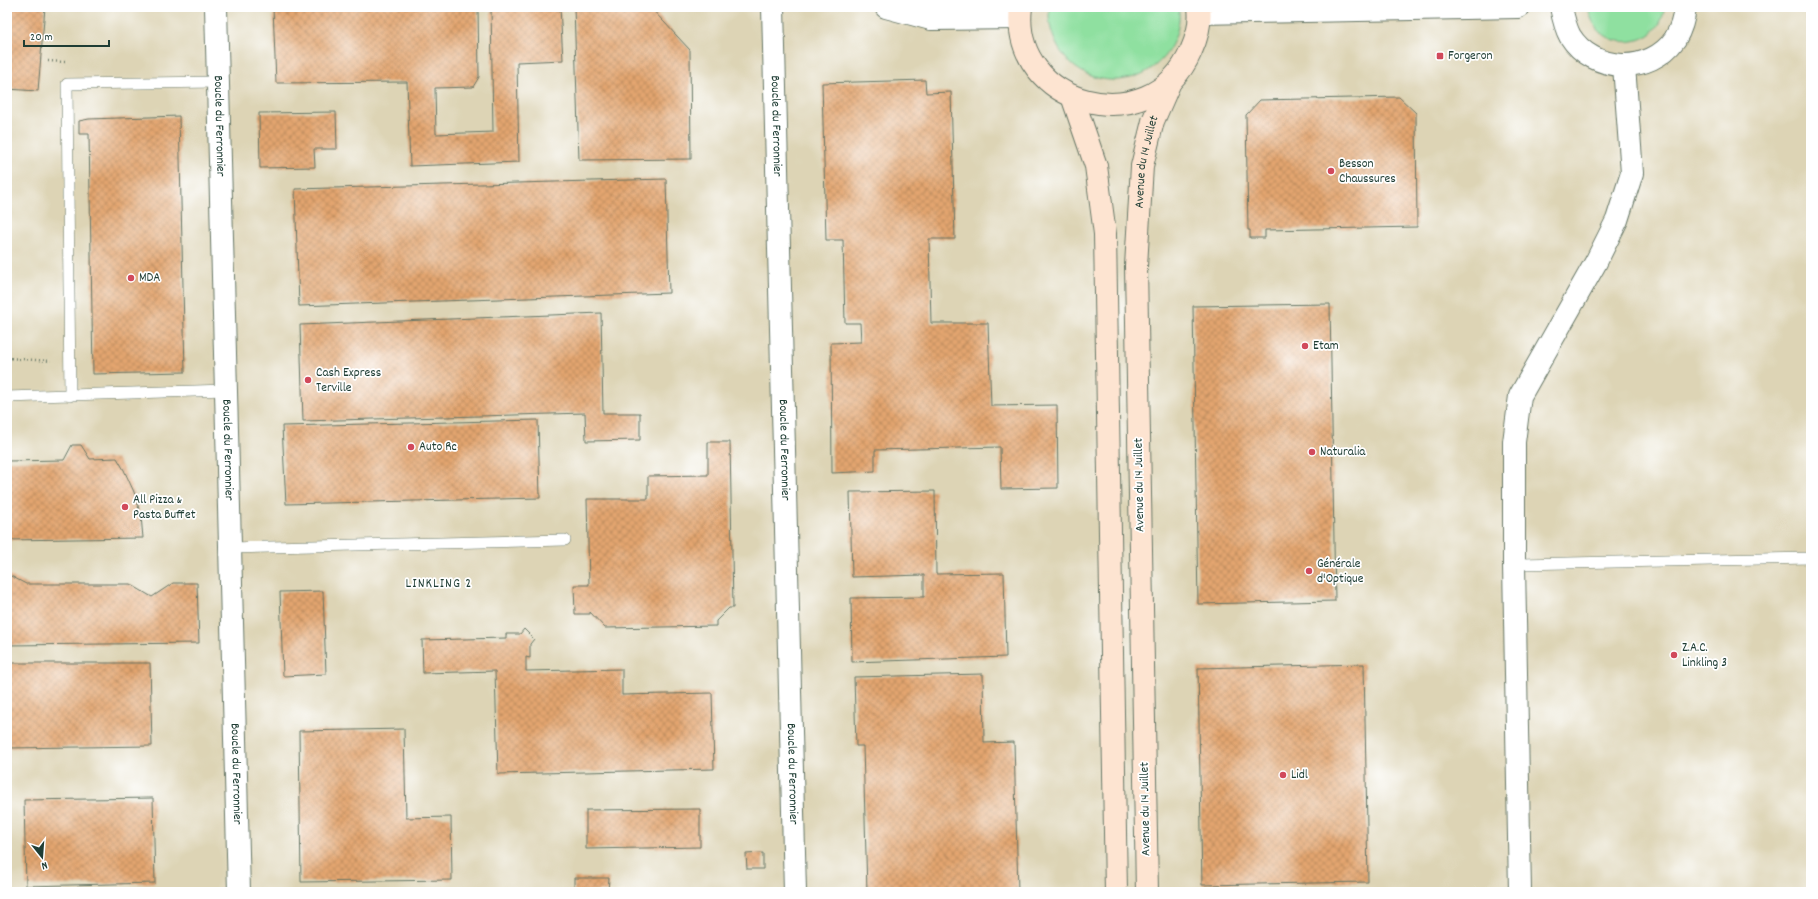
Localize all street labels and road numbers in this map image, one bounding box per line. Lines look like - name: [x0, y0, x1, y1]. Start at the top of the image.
- street label: Boucle du Ferronnier: [208, 75, 230, 177]
- street label: Boucle du Ferronnier: [765, 75, 787, 177]
- street label: Avenue du 14 Juillet: [1130, 112, 1164, 209]
- street label: Boucle du Ferronnier: [217, 399, 238, 501]
- street label: Boucle du Ferronnier: [773, 399, 795, 501]
- street label: Avenue du 14 Juillet: [1130, 438, 1150, 532]
- street label: Boucle du Ferronnier: [225, 723, 247, 825]
- street label: Boucle du Ferronnier: [781, 723, 803, 825]
- street label: Avenue du 14 Juillet: [1136, 762, 1156, 856]

